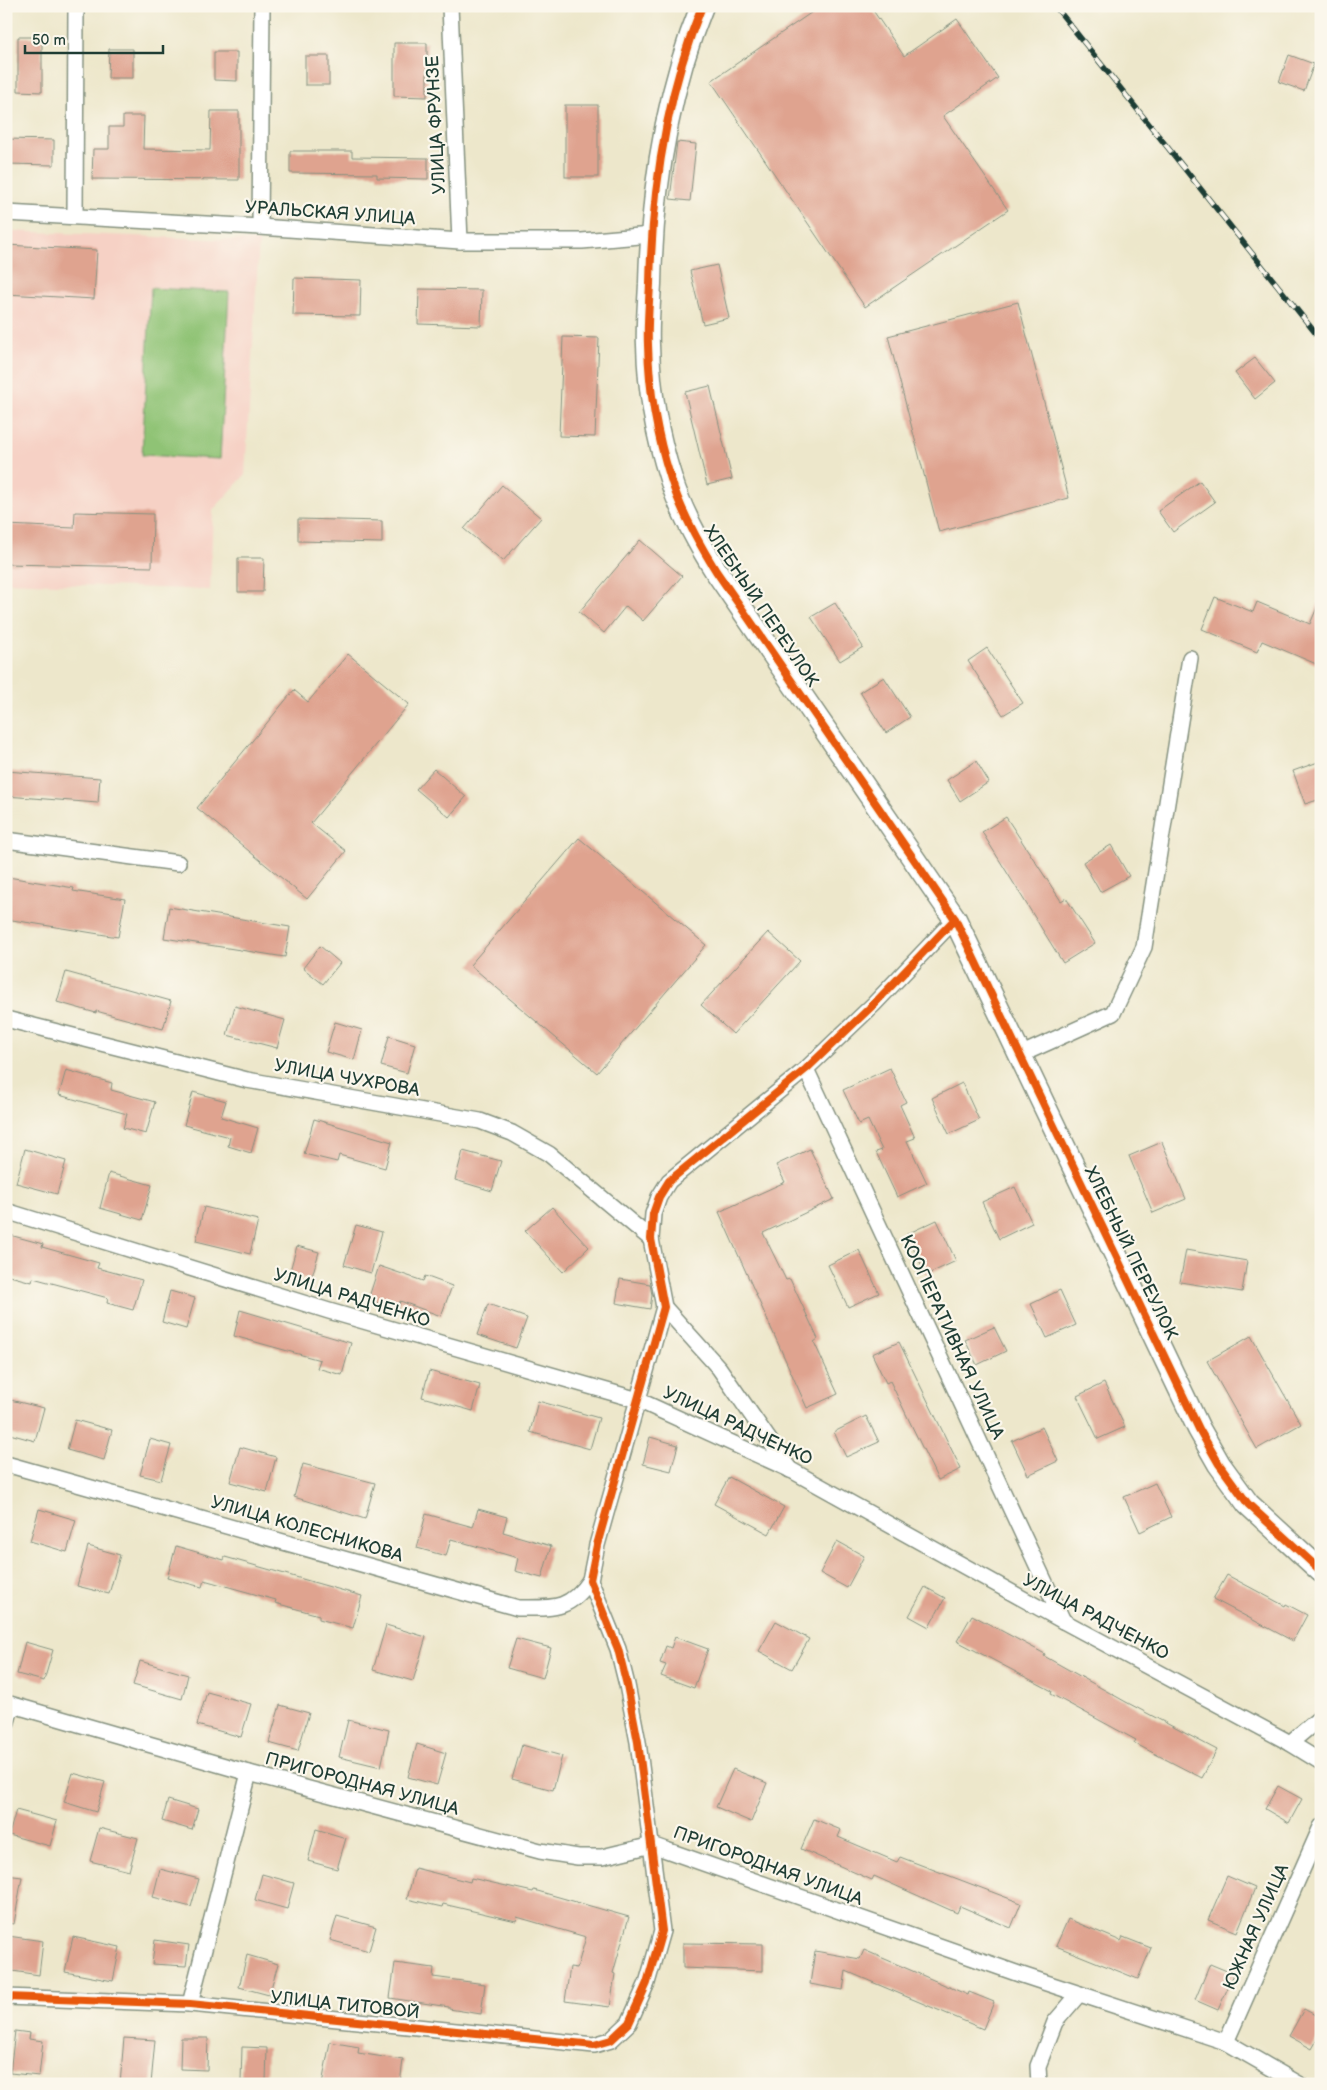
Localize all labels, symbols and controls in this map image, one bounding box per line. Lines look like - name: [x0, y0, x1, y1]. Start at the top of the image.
- scale bar: [25, 22, 162, 54]
- text: 50 m: [32, 31, 66, 50]
- street label: УЛИЦА ФРУНЗЕ: [422, 55, 450, 195]
- street label: УРАЛЬСКАЯ УЛИЦА: [244, 197, 416, 229]
- street label: ХЛЕБНЫЙ ПЕРЕУЛОК: [699, 521, 823, 691]
- street label: УЛИЦА ЧУХРОВА: [273, 1055, 421, 1101]
- street label: ХЛЕБНЫЙ ПЕРЕУЛОК: [1080, 1163, 1182, 1343]
- street label: КООПЕРАТИВНАЯ УЛИЦА: [895, 1232, 1009, 1442]
- street label: УЛИЦА РАДЧЕНКО: [271, 1264, 433, 1332]
- street label: УЛИЦА РАДЧЕНКО: [660, 1382, 816, 1470]
- street label: УЛИЦА КОЛЕСНИКОВА: [209, 1492, 405, 1566]
- street label: УЛИЦА РАДЧЕНКО: [1019, 1570, 1173, 1664]
- street label: ПРИГОРОДНАЯ УЛИЦА: [263, 1748, 461, 1820]
- street label: ПРИГОРОДНАЯ УЛИЦА: [671, 1822, 865, 1910]
- street label: ЮЖНАЯ УЛИЦА: [1219, 1861, 1293, 1993]
- street label: УЛИЦА ТИТОВОЙ: [269, 1987, 421, 2023]

